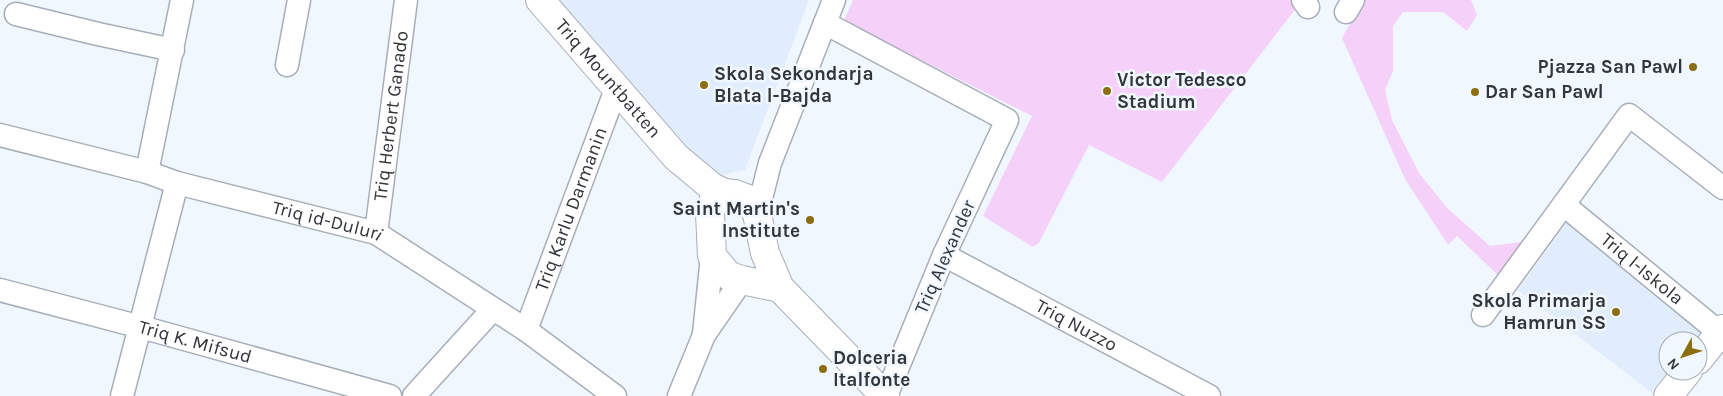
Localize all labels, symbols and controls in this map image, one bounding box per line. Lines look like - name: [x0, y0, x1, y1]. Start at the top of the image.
- street label: Triq Mountbatten: [551, 15, 666, 143]
- street label: Triq Herbert Ganado: [369, 29, 413, 202]
- place label: Pjazza San Pawl: [1538, 56, 1683, 78]
- marker: Pjazza San Pawl: [1687, 61, 1699, 73]
- place label: Skola Sekondarja Blata l-Bajda: [714, 63, 874, 107]
- place label: Victor Tedesco Stadium: [1117, 69, 1246, 113]
- marker: Skola Sekondarja Blata l-Bajda: [698, 79, 710, 91]
- place label: Dar San Pawl: [1485, 81, 1604, 103]
- marker: Victor Tedesco Stadium: [1101, 85, 1113, 97]
- marker: Dar San Pawl: [1469, 86, 1481, 98]
- street label: Triq Karlu Darmanin: [531, 124, 612, 294]
- street label: Triq id-Duluri: [270, 196, 388, 246]
- street label: Triq Alexander: [910, 197, 980, 317]
- place label: Saint Martin's Institute: [672, 198, 800, 242]
- marker: Saint Martin's Institute: [804, 214, 816, 226]
- street label: Triq l-Iskola: [1596, 229, 1688, 309]
- place label: Skola Primarja Ħamrun SS: [1471, 290, 1606, 334]
- street label: Triq Nuzzo: [1032, 295, 1121, 356]
- marker: Skola Primarja Ħamrun SS: [1610, 306, 1622, 318]
- street label: Triq K. Mifsud: [136, 316, 254, 368]
- north arrow: [1658, 331, 1708, 381]
- place label: Dolceria Italfonte: [833, 347, 910, 391]
- text: N: [1664, 355, 1683, 373]
- marker: Dolceria Italfonte: [817, 363, 829, 375]

